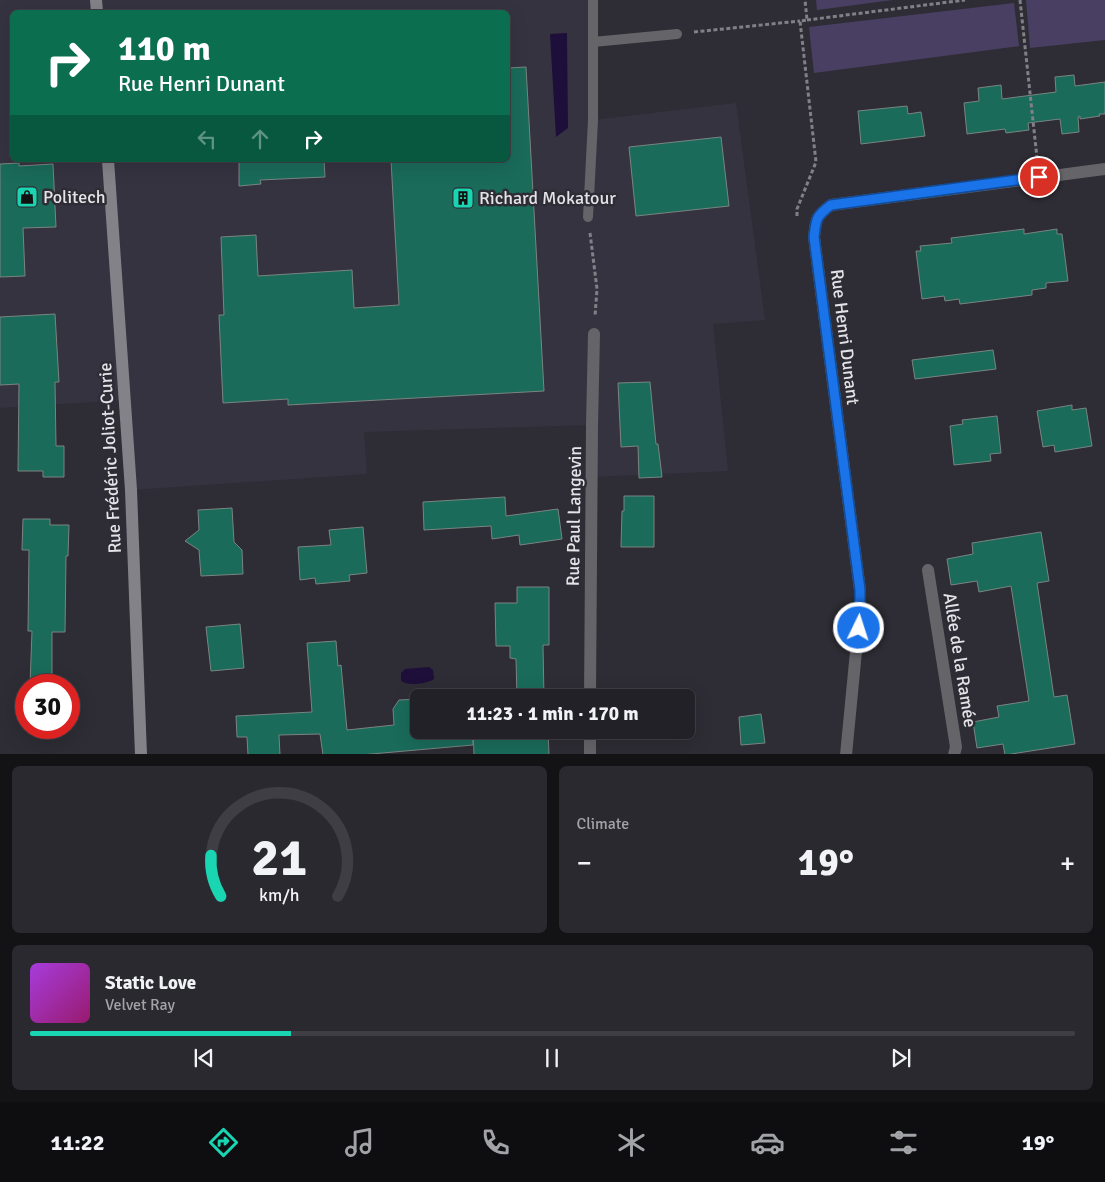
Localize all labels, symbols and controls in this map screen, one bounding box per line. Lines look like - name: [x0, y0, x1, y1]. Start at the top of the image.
- text: 110 m: [118, 27, 211, 70]
- icon: right: [35, 30, 100, 95]
- text: Rue Henri Dunant: [118, 70, 285, 97]
- icon: left: [193, 125, 221, 153]
- icon: ahead: [246, 125, 274, 153]
- icon: right: [299, 125, 327, 153]
- pin: [1018, 156, 1060, 198]
- icon: arrive: [1025, 163, 1053, 191]
- shop icon: Politech: [15, 185, 39, 209]
- place label: Politech: [43, 186, 106, 208]
- building icon: Richard Mokatour: [451, 186, 475, 210]
- place label: Richard Mokatour: [479, 187, 616, 209]
- street label: Rue Henri Dunant: [826, 268, 864, 406]
- street label: Rue Frédéric Joliot-Curie: [94, 362, 126, 554]
- street label: Rue Paul Langevin: [562, 446, 586, 586]
- street label: Allée de la Ramée: [938, 591, 982, 729]
- position arrow: [832, 601, 884, 653]
- speed limit sign: 30: [15, 674, 80, 739]
- text: 11:23 · 1 min · 170 m: [466, 702, 639, 726]
- text: Climate: [577, 814, 629, 834]
- text: 21: [251, 826, 307, 890]
- text: 19°: [798, 839, 854, 886]
- text: −: [577, 846, 592, 880]
- text: +: [1060, 846, 1075, 880]
- text: km/h: [259, 884, 299, 906]
- text: Static Love: [105, 971, 196, 995]
- text: Velvet Ray: [105, 995, 175, 1015]
- icon: previous: [190, 1044, 218, 1072]
- icon: pause: [538, 1044, 566, 1072]
- icon: next: [887, 1044, 915, 1072]
- icon: directions: [206, 1125, 241, 1160]
- icon: music: [342, 1125, 377, 1160]
- icon: phone: [478, 1125, 513, 1160]
- icon: climate: [614, 1125, 649, 1160]
- icon: car: [750, 1125, 785, 1160]
- icon: filters: [886, 1125, 921, 1160]
- text: 11:22: [51, 1129, 105, 1156]
- text: 19°: [1022, 1129, 1054, 1156]

